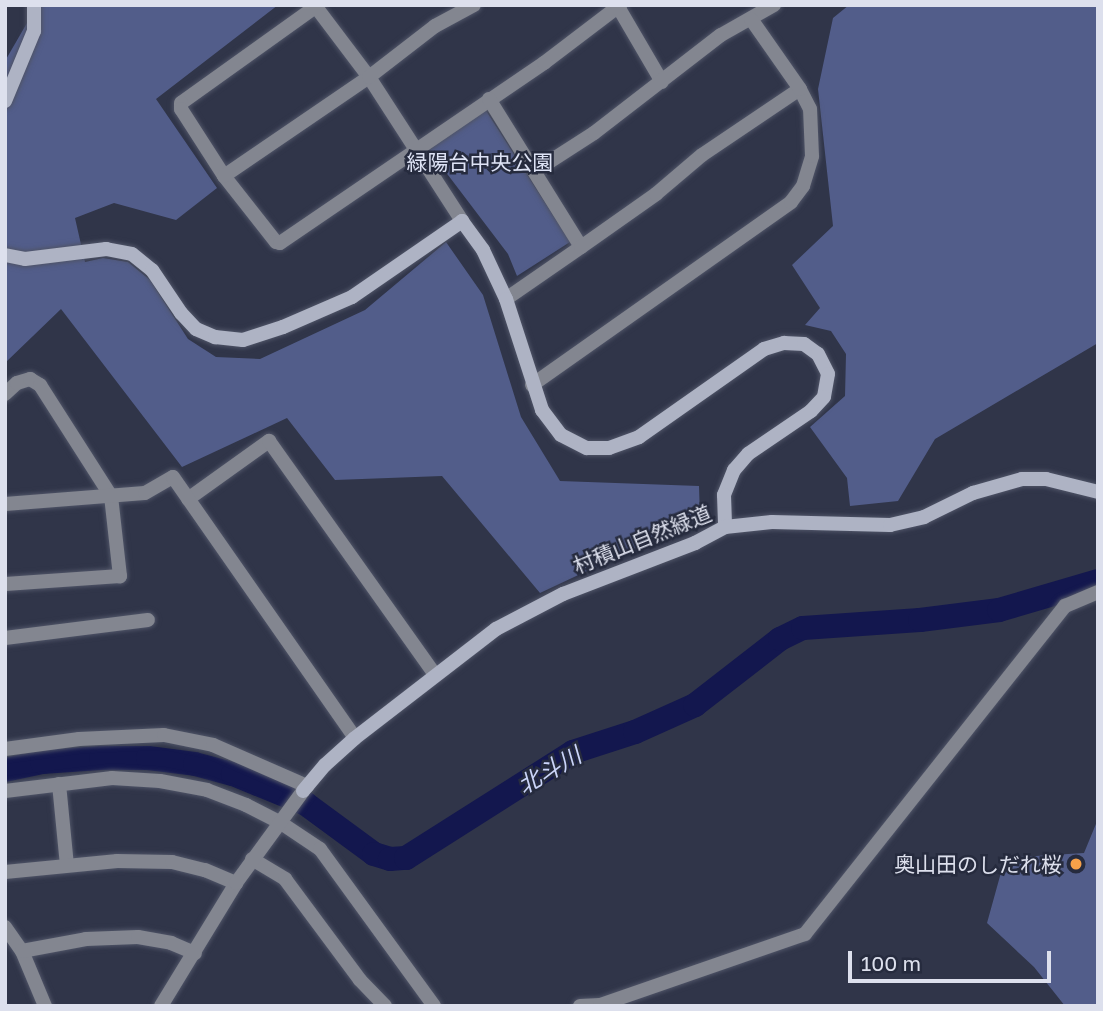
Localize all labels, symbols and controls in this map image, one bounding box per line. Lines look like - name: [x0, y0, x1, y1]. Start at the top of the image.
- park label: 緑陽台中央公園: [407, 149, 553, 175]
- street label: 村積山自然緑道: [569, 500, 715, 578]
- water label: 北斗川: [512, 741, 586, 799]
- place label: 奥山田のしだれ桜: [894, 851, 1062, 877]
- marker: 奥山田のしだれ桜: [1068, 856, 1084, 872]
- scale bar: [851, 937, 1054, 981]
- text: 100 m: [861, 950, 921, 976]

